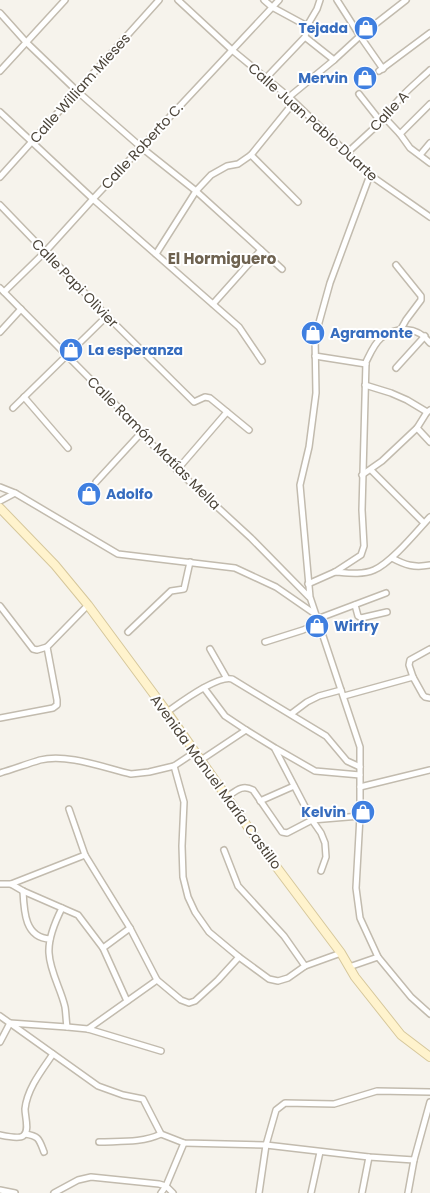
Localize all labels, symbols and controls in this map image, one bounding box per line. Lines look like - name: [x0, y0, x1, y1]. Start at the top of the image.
- shop icon: Tejada: [353, 15, 379, 41]
- place label: Tejada: [298, 18, 348, 38]
- street label: Calle William Mieses: [25, 28, 135, 148]
- street label: Calle Juan Pablo Duarte: [244, 58, 383, 186]
- shop icon: Mervin: [352, 65, 378, 91]
- place label: Mervin: [298, 68, 348, 88]
- street label: Calle A: [365, 86, 413, 136]
- street label: Calle Roberto C.: [97, 98, 188, 194]
- street label: Calle Papi Olivier: [27, 234, 123, 332]
- district label: El Hormiguero: [168, 248, 277, 269]
- shop icon: Agramonte: [300, 320, 326, 346]
- place label: Agramonte: [330, 323, 413, 343]
- shop icon: La esperanza: [58, 337, 84, 363]
- place label: La esperanza: [88, 340, 183, 360]
- street label: Calle Ramón Matías Mella: [83, 372, 225, 514]
- shop icon: Adolfo: [76, 481, 102, 507]
- place label: Adolfo: [106, 484, 153, 504]
- shop icon: Wirfry: [304, 613, 330, 639]
- place label: Wirfry: [334, 616, 379, 636]
- street label: Avenida Manuel María Castillo: [146, 690, 286, 874]
- shop icon: Kelvin: [350, 799, 376, 825]
- place label: Kelvin: [301, 802, 346, 822]

